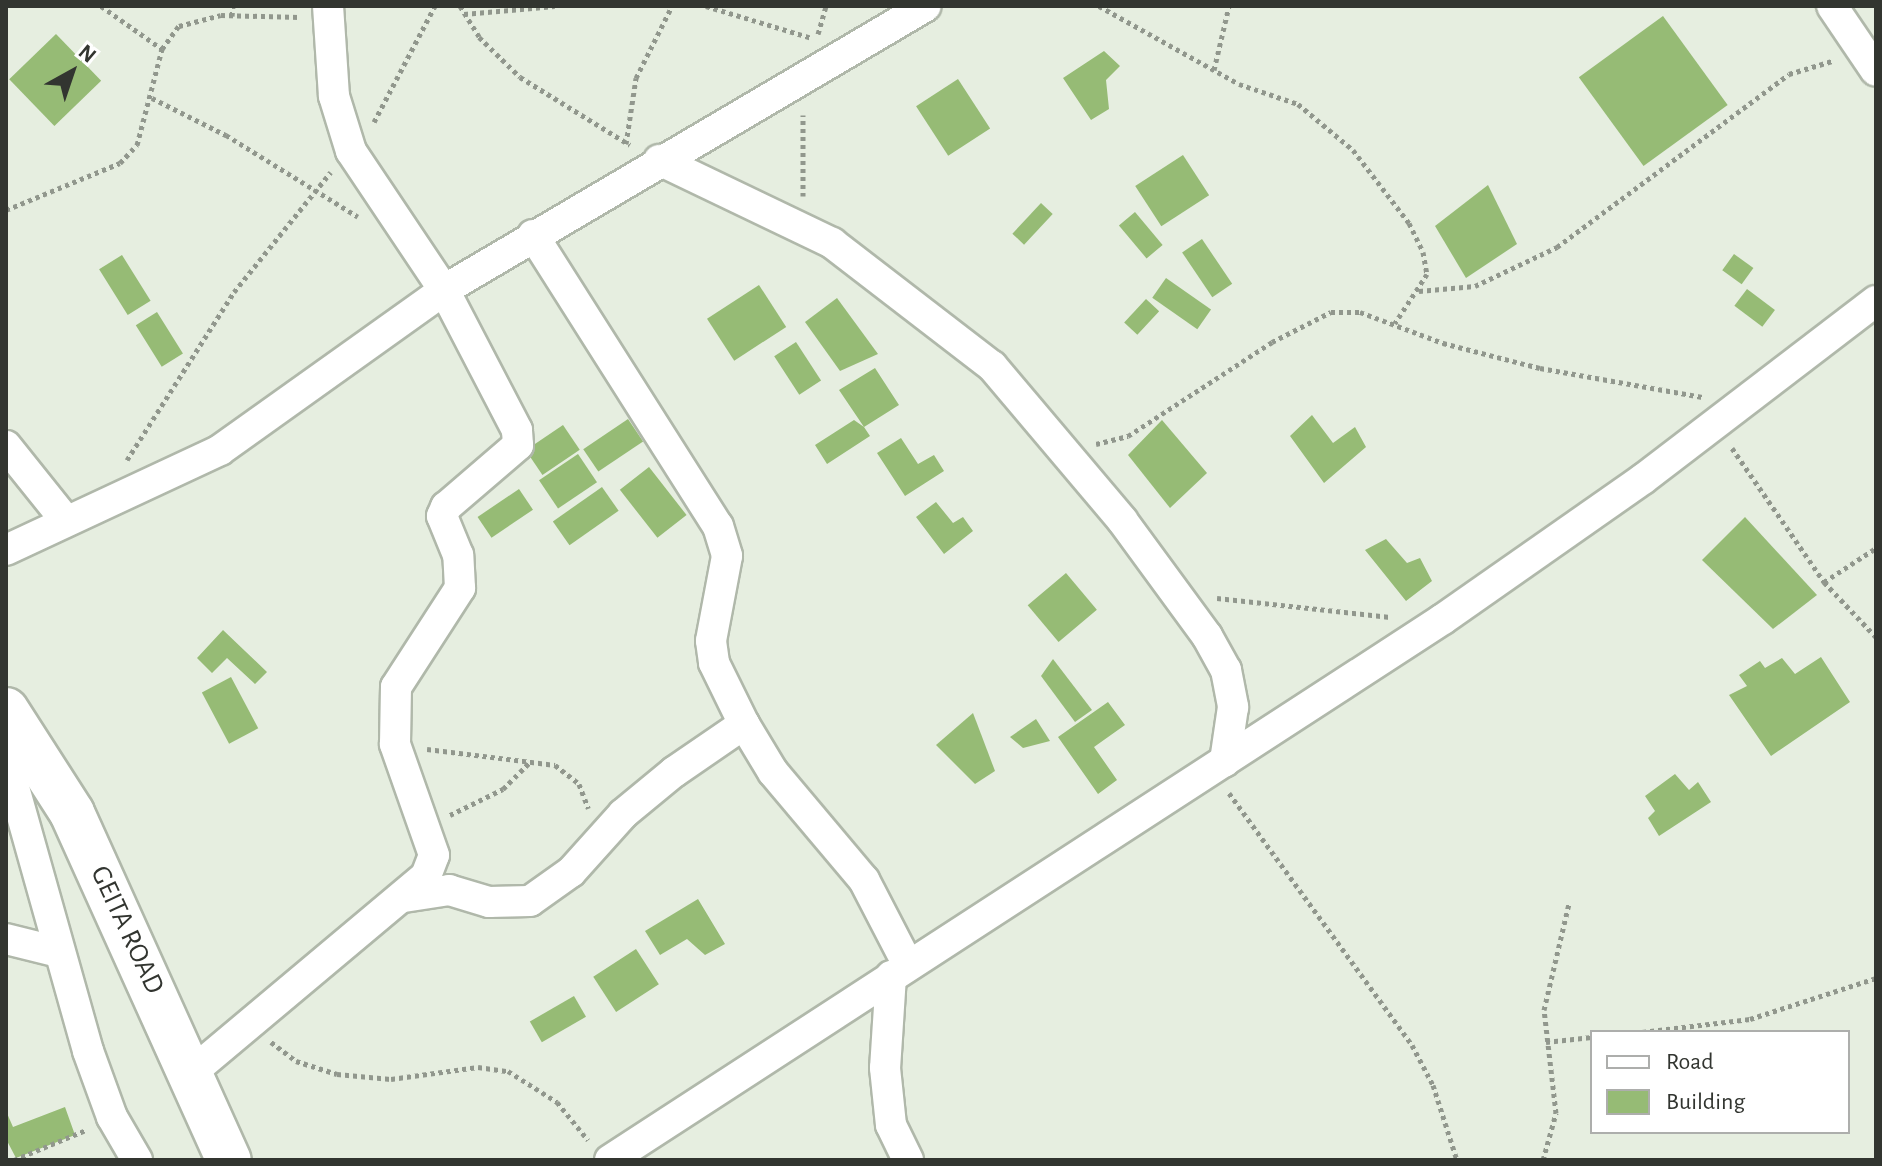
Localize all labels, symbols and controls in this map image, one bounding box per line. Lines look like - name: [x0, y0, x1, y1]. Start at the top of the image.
- north arrow: [32, 32, 112, 112]
- text: N: [74, 40, 100, 67]
- street label: GEITA ROAD: [83, 861, 171, 999]
- legend: [1590, 1030, 1850, 1134]
- text: Road: [1666, 1050, 1714, 1074]
- text: Building: [1666, 1090, 1745, 1114]

